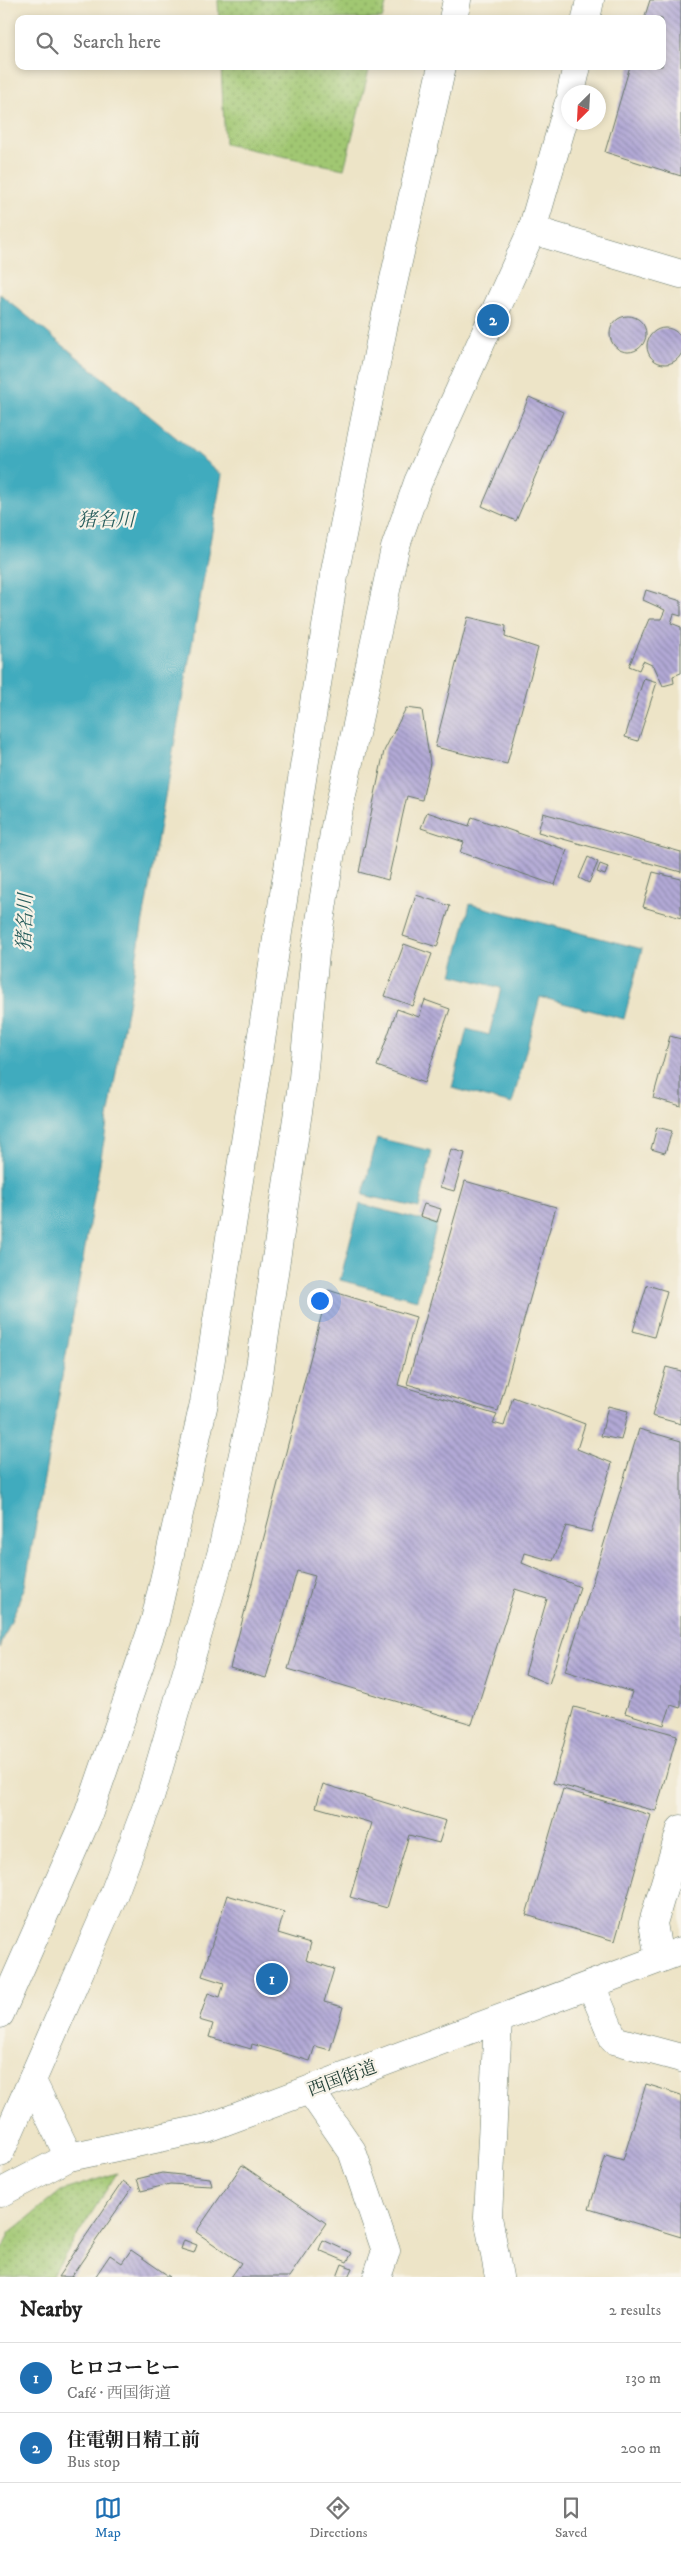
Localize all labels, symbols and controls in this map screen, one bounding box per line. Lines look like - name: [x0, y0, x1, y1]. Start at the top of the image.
- search box: [15, 15, 666, 70]
- icon: search: [33, 29, 61, 57]
- text: Search here: [73, 31, 161, 54]
- north arrow: [561, 85, 606, 130]
- pin: 2: [477, 301, 509, 339]
- water label: 猪名川: [77, 509, 136, 532]
- water label: 猪名川: [13, 891, 38, 951]
- your location: [307, 1288, 333, 1314]
- pin: 1: [256, 1960, 288, 1998]
- street label: 西国街道: [305, 2056, 380, 2102]
- text: Nearby: [20, 2297, 82, 2323]
- text: 2 results: [609, 2300, 661, 2320]
- text: ヒロコーヒー: [67, 2357, 180, 2380]
- text: 1: [33, 2368, 39, 2388]
- text: 130 m: [625, 2368, 661, 2388]
- text: Café · 西国街道: [67, 2383, 171, 2403]
- text: 住電朝日精工前: [67, 2429, 200, 2452]
- text: 2: [32, 2438, 40, 2458]
- text: 200 m: [620, 2438, 661, 2458]
- text: Bus stop: [67, 2452, 120, 2472]
- tab: Map: [94, 2494, 122, 2542]
- tab: Directions: [309, 2494, 367, 2542]
- tab: Saved: [555, 2494, 587, 2542]

